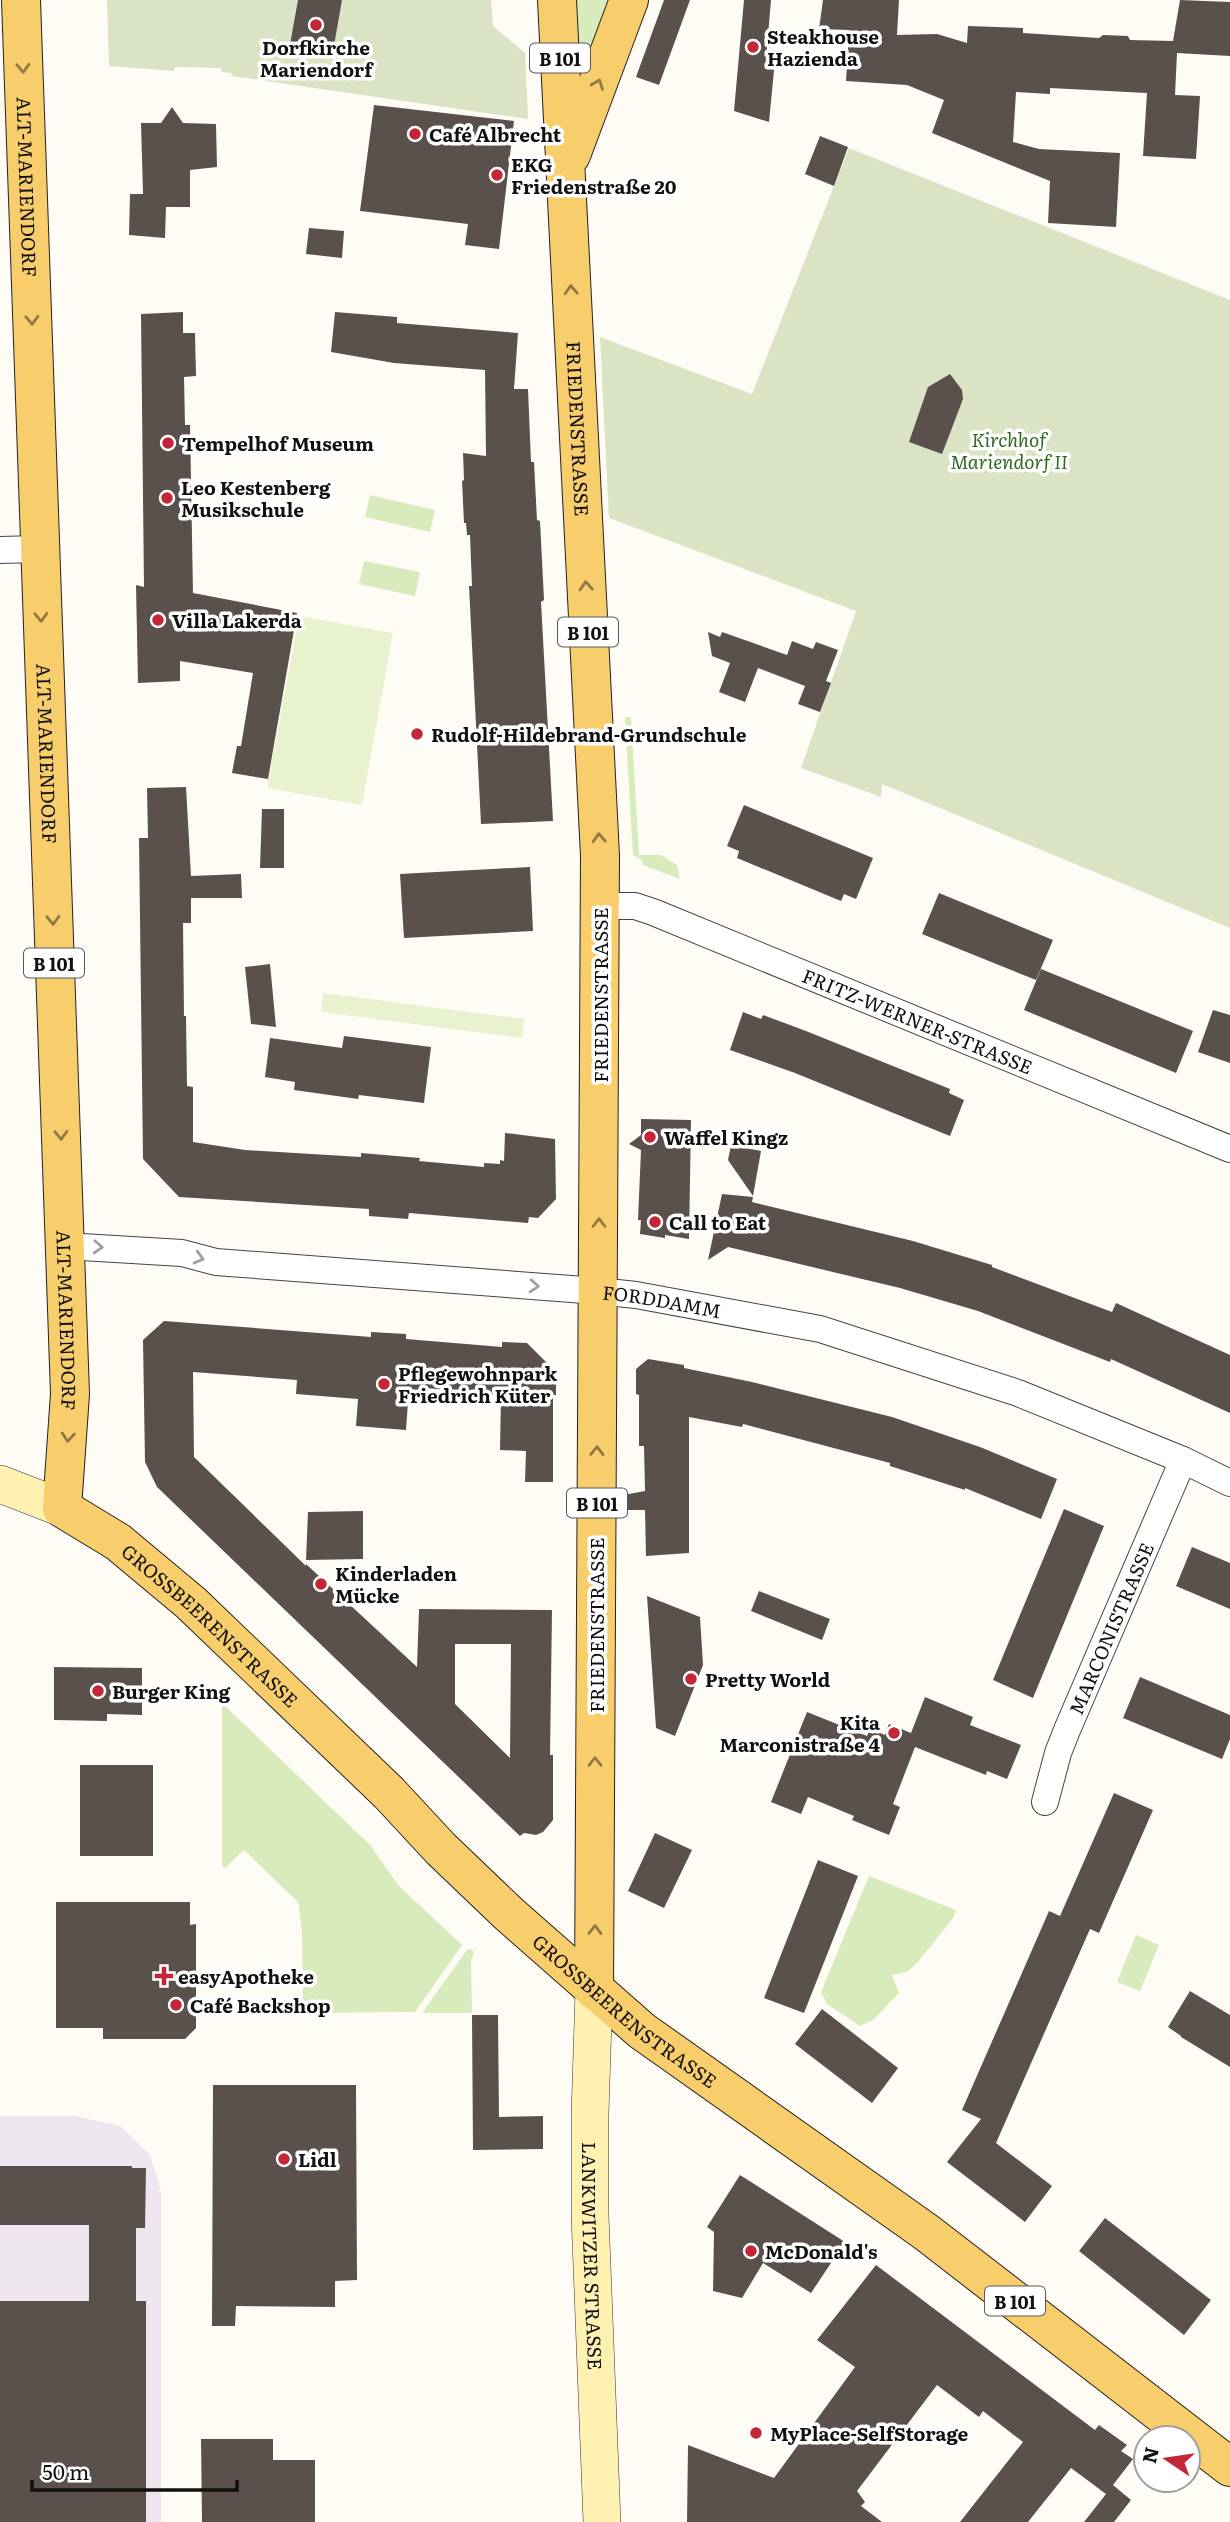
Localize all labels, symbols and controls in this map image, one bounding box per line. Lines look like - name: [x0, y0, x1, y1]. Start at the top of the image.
- marker: Dorfkirche Mariendorf: [308, 17, 324, 33]
- place label: Steakhouse Hazienda: [767, 22, 879, 72]
- place label: Dorfkirche Mariendorf: [260, 33, 374, 83]
- marker: Steakhouse Hazienda: [745, 39, 761, 55]
- road number: B 101: [530, 44, 590, 72]
- one-way arrow: [16, 63, 31, 74]
- one-way arrow: [589, 78, 603, 90]
- street label: ALT-MARIENDORF: [10, 96, 45, 277]
- place label: Café Albrecht: [429, 120, 562, 148]
- marker: Café Albrecht: [407, 126, 423, 142]
- place label: EKG Friedenstraße 20: [511, 150, 677, 200]
- marker: EKG Friedenstraße 20: [489, 167, 505, 183]
- one-way arrow: [563, 284, 578, 295]
- one-way arrow: [24, 315, 39, 326]
- street label: FRIEDENSTRASSE: [560, 340, 597, 517]
- park label: Kirchhof Mariendorf II: [950, 425, 1068, 475]
- place label: Tempelhof Museum: [182, 429, 374, 457]
- marker: Tempelhof Museum: [160, 435, 176, 451]
- place label: Leo Kestenberg Musikschule: [181, 473, 331, 523]
- marker: Leo Kestenberg Musikschule: [159, 490, 175, 506]
- one-way arrow: [579, 580, 594, 591]
- place label: Villa Lakerda: [172, 606, 302, 634]
- one-way arrow: [34, 612, 49, 623]
- marker: Villa Lakerda: [150, 612, 166, 628]
- road number: B 101: [558, 618, 618, 646]
- street label: ALT-MARIENDORF: [30, 663, 65, 844]
- place label: Rudolf-Hildebrand-Grundschule: [431, 720, 747, 748]
- marker: Rudolf-Hildebrand-Grundschule: [409, 726, 425, 742]
- one-way arrow: [592, 832, 607, 843]
- street label: FRIEDENSTRASSE: [586, 907, 614, 1083]
- one-way arrow: [45, 914, 60, 925]
- road number: B 101: [24, 948, 84, 978]
- street label: FRITZ-WERNER-STRASSE: [798, 961, 1037, 1081]
- place label: Waffel Kingz: [664, 1123, 788, 1151]
- one-way arrow: [53, 1129, 68, 1140]
- marker: Waffel Kingz: [642, 1129, 658, 1145]
- place label: Call to Eat: [669, 1208, 767, 1236]
- marker: Call to Eat: [647, 1214, 663, 1230]
- one-way arrow: [591, 1217, 607, 1227]
- street label: ALT-MARIENDORF: [50, 1230, 84, 1411]
- one-way arrow: [93, 1239, 104, 1254]
- one-way arrow: [193, 1249, 205, 1264]
- one-way arrow: [529, 1278, 540, 1293]
- street label: FORDDAMM: [601, 1278, 723, 1324]
- place label: Pflegewohnpark Friedrich Küter: [398, 1359, 557, 1409]
- marker: Pflegewohnpark Friedrich Küter: [376, 1376, 392, 1392]
- one-way arrow: [61, 1432, 76, 1443]
- one-way arrow: [589, 1446, 605, 1456]
- road number: B 101: [567, 1488, 627, 1518]
- street label: GROSSBEERENSTRASSE: [116, 1537, 305, 1713]
- street label: FRIEDENSTRASSE: [582, 1537, 610, 1713]
- street label: MARCONISTRASSE: [1061, 1538, 1160, 1719]
- place label: Kinderladen Mücke: [335, 1559, 457, 1609]
- marker: Kinderladen Mücke: [313, 1576, 329, 1592]
- place label: Pretty World: [705, 1665, 831, 1693]
- marker: Pretty World: [683, 1671, 699, 1687]
- place label: Burger King: [112, 1677, 231, 1705]
- marker: Burger King: [90, 1683, 106, 1699]
- place label: Kita Marconistraße 4: [719, 1708, 881, 1758]
- marker: Kita Marconistraße 4: [886, 1725, 902, 1741]
- one-way arrow: [587, 1756, 603, 1766]
- one-way arrow: [587, 1924, 603, 1935]
- street label: GROSSBEERENSTRASSE: [527, 1927, 723, 2094]
- place label: easyApotheke: [178, 1962, 314, 1990]
- marker: easyApotheke: [156, 1968, 172, 1984]
- place label: Café Backshop: [190, 1991, 331, 2019]
- marker: Café Backshop: [168, 1997, 184, 2013]
- street label: LANKWITZER STRASSE: [576, 2142, 610, 2371]
- place label: Lidl: [298, 2145, 337, 2173]
- marker: Lidl: [276, 2151, 292, 2167]
- place label: McDonald's: [765, 2237, 877, 2265]
- marker: McDonald's: [743, 2243, 759, 2259]
- road number: B 101: [985, 2286, 1045, 2316]
- place label: MyPlace-SelfStorage: [770, 2419, 968, 2447]
- north arrow: [1132, 2424, 1202, 2494]
- marker: MyPlace-SelfStorage: [748, 2425, 764, 2441]
- text: N: [1134, 2444, 1165, 2466]
- scale bar: [32, 2448, 236, 2492]
- text: 50 m: [42, 2455, 89, 2486]

